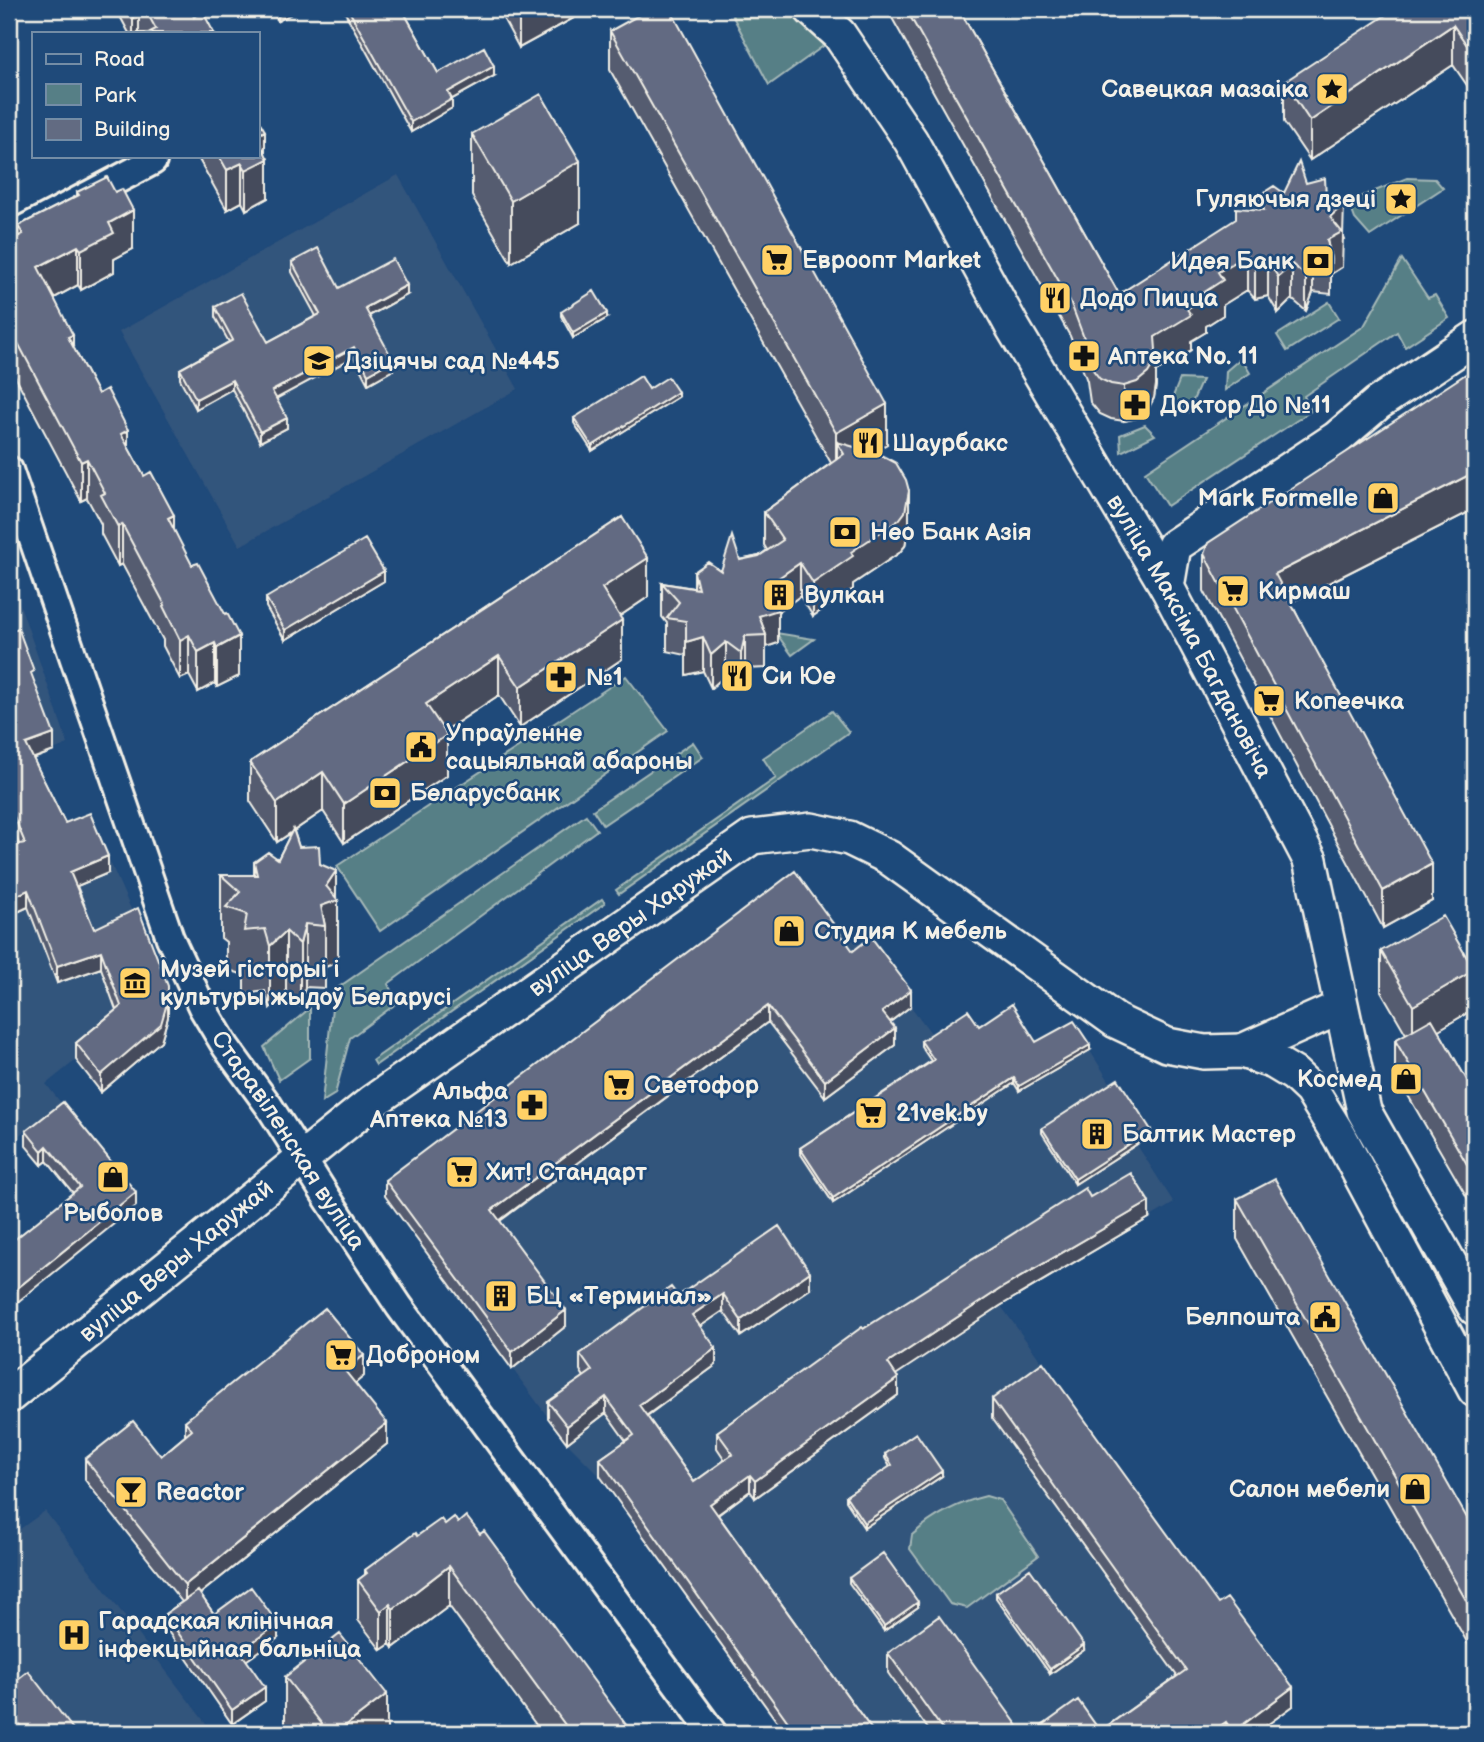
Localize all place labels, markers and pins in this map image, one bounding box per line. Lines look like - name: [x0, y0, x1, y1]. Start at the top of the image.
- place icon: Савецкая мазаіка: [1313, 70, 1351, 108]
- place label: Савецкая мазаіка: [1101, 75, 1309, 104]
- place icon: Гуляючыя дзеці: [1382, 180, 1420, 218]
- place label: Гуляючыя дзеці: [1195, 185, 1376, 214]
- supermarket icon: Евроопт Market: [758, 241, 796, 279]
- bank icon: Идея Банк: [1299, 242, 1337, 280]
- place label: Евроопт Market: [802, 246, 981, 275]
- place label: Идея Банк: [1170, 247, 1295, 276]
- restaurant icon: Додо Пицца: [1036, 279, 1074, 317]
- place label: Додо Пицца: [1080, 284, 1219, 313]
- pharmacy icon: Аптека No. 11: [1065, 337, 1103, 375]
- school or university icon: Дзіцячы сад №445: [300, 342, 338, 380]
- place label: Аптека No. 11: [1107, 342, 1258, 371]
- place label: Дзіцячы сад №445: [344, 347, 560, 376]
- pharmacy icon: Доктор До №11: [1116, 386, 1154, 424]
- place label: Доктор До №11: [1160, 391, 1331, 420]
- restaurant icon: Шаурбакс: [849, 424, 887, 462]
- place label: Шаурбакс: [892, 429, 1008, 458]
- shop icon: Mark Formelle: [1364, 479, 1402, 517]
- place label: Mark Formelle: [1198, 484, 1358, 513]
- bank icon: Нео Банк Азія: [826, 513, 864, 551]
- place label: Нео Банк Азія: [870, 518, 1032, 547]
- supermarket icon: Кирмаш: [1214, 572, 1252, 610]
- building icon: Вулкан: [760, 576, 798, 614]
- place label: Кирмаш: [1258, 577, 1351, 606]
- place label: Вулкан: [804, 581, 885, 610]
- restaurant icon: Cи Юе: [718, 657, 756, 695]
- pharmacy icon: №1: [542, 658, 580, 696]
- place label: Cи Юе: [762, 662, 836, 691]
- place label: №1: [586, 663, 623, 692]
- supermarket icon: Копеечка: [1250, 682, 1288, 720]
- place label: Копеечка: [1294, 687, 1405, 716]
- place label: Упраўленне сацыяльнай абароны: [446, 719, 693, 776]
- public building icon: Упраўленне сацыяльнай абароны: [402, 728, 440, 766]
- bank icon: Беларусбанк: [366, 774, 404, 812]
- place label: Беларусбанк: [410, 779, 561, 808]
- shop icon: Студия К мебель: [770, 912, 808, 950]
- place label: Студия К мебель: [814, 917, 1008, 946]
- place label: Музей гісторыі і культуры жыдоў Беларусі: [160, 955, 452, 1012]
- museum icon: Музей гісторыі і культуры жыдоў Беларусі: [116, 964, 154, 1002]
- shop icon: Космед: [1387, 1060, 1425, 1098]
- place label: Космед: [1297, 1065, 1383, 1094]
- supermarket icon: Светофор: [600, 1066, 638, 1104]
- place label: Светофор: [644, 1071, 759, 1100]
- place label: Альфа Аптека №13: [369, 1077, 509, 1134]
- pharmacy icon: Альфа Аптека №13: [513, 1086, 551, 1124]
- supermarket icon: 21vek.by: [852, 1094, 890, 1132]
- place label: 21vek.by: [896, 1099, 988, 1128]
- building icon: Балтик Мастер: [1078, 1115, 1116, 1153]
- place label: Балтик Мастер: [1122, 1120, 1296, 1149]
- supermarket icon: Хит! Стандарт: [443, 1153, 481, 1191]
- shop icon: Рыболов: [94, 1158, 132, 1196]
- place label: Хит! Стандарт: [485, 1158, 647, 1187]
- place label: Рыболов: [63, 1199, 163, 1228]
- building icon: БЦ «Терминал»: [482, 1277, 520, 1315]
- place label: БЦ «Терминал»: [526, 1282, 712, 1311]
- public building icon: Белпошта: [1306, 1298, 1344, 1336]
- place label: Белпошта: [1185, 1303, 1301, 1332]
- supermarket icon: Доброном: [322, 1336, 360, 1374]
- place label: Доброном: [366, 1341, 480, 1370]
- shop icon: Салон мебели: [1396, 1470, 1434, 1508]
- bar icon: Reactor: [112, 1473, 150, 1511]
- place label: Салон мебели: [1229, 1475, 1390, 1504]
- place label: Reactor: [156, 1478, 244, 1507]
- place label: Гарадская клінічная інфекцыйная бальніца: [98, 1607, 362, 1664]
- hospital icon: Гарадская клінічная інфекцыйная бальніца: [55, 1616, 93, 1654]

